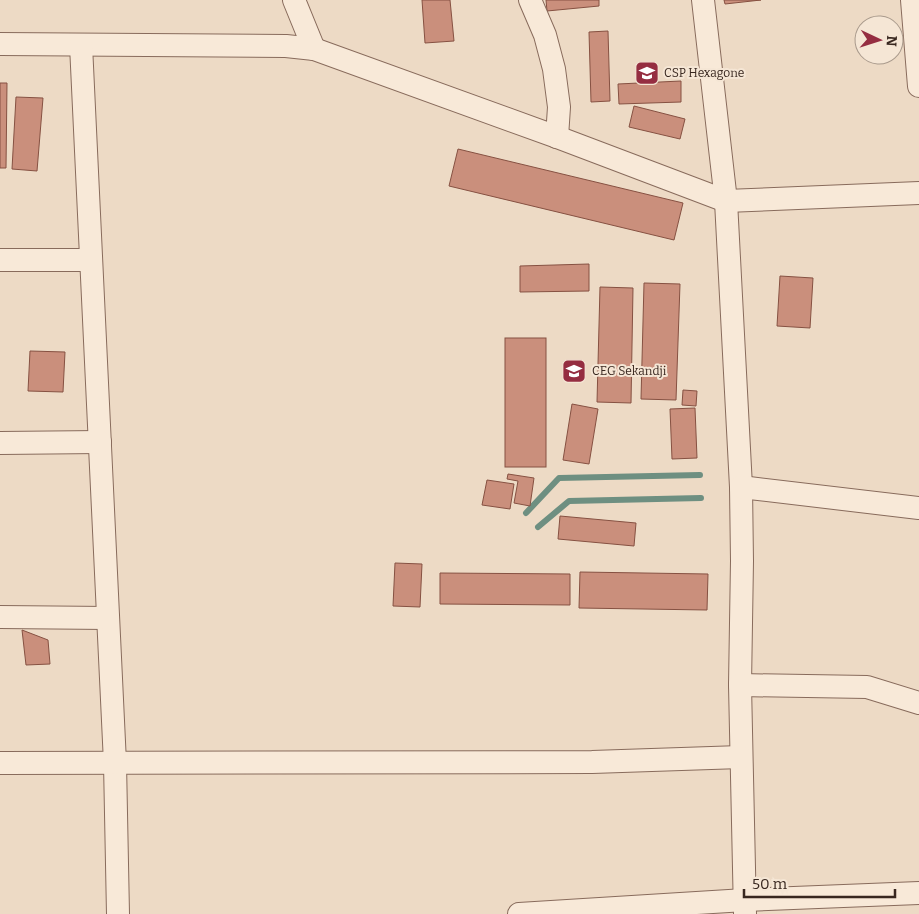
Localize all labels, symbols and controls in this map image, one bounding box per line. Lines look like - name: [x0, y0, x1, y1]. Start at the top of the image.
- north arrow: [854, 15, 904, 65]
- text: N: [883, 35, 900, 47]
- school or university icon: CSP Hexagone: [634, 60, 660, 86]
- place label: CSP Hexagone: [664, 66, 744, 80]
- school or university icon: CEG Sekandji: [561, 358, 587, 384]
- place label: CEG Sekandji: [592, 364, 667, 378]
- scale bar: [744, 866, 895, 898]
- text: 50 m: [752, 875, 788, 893]

